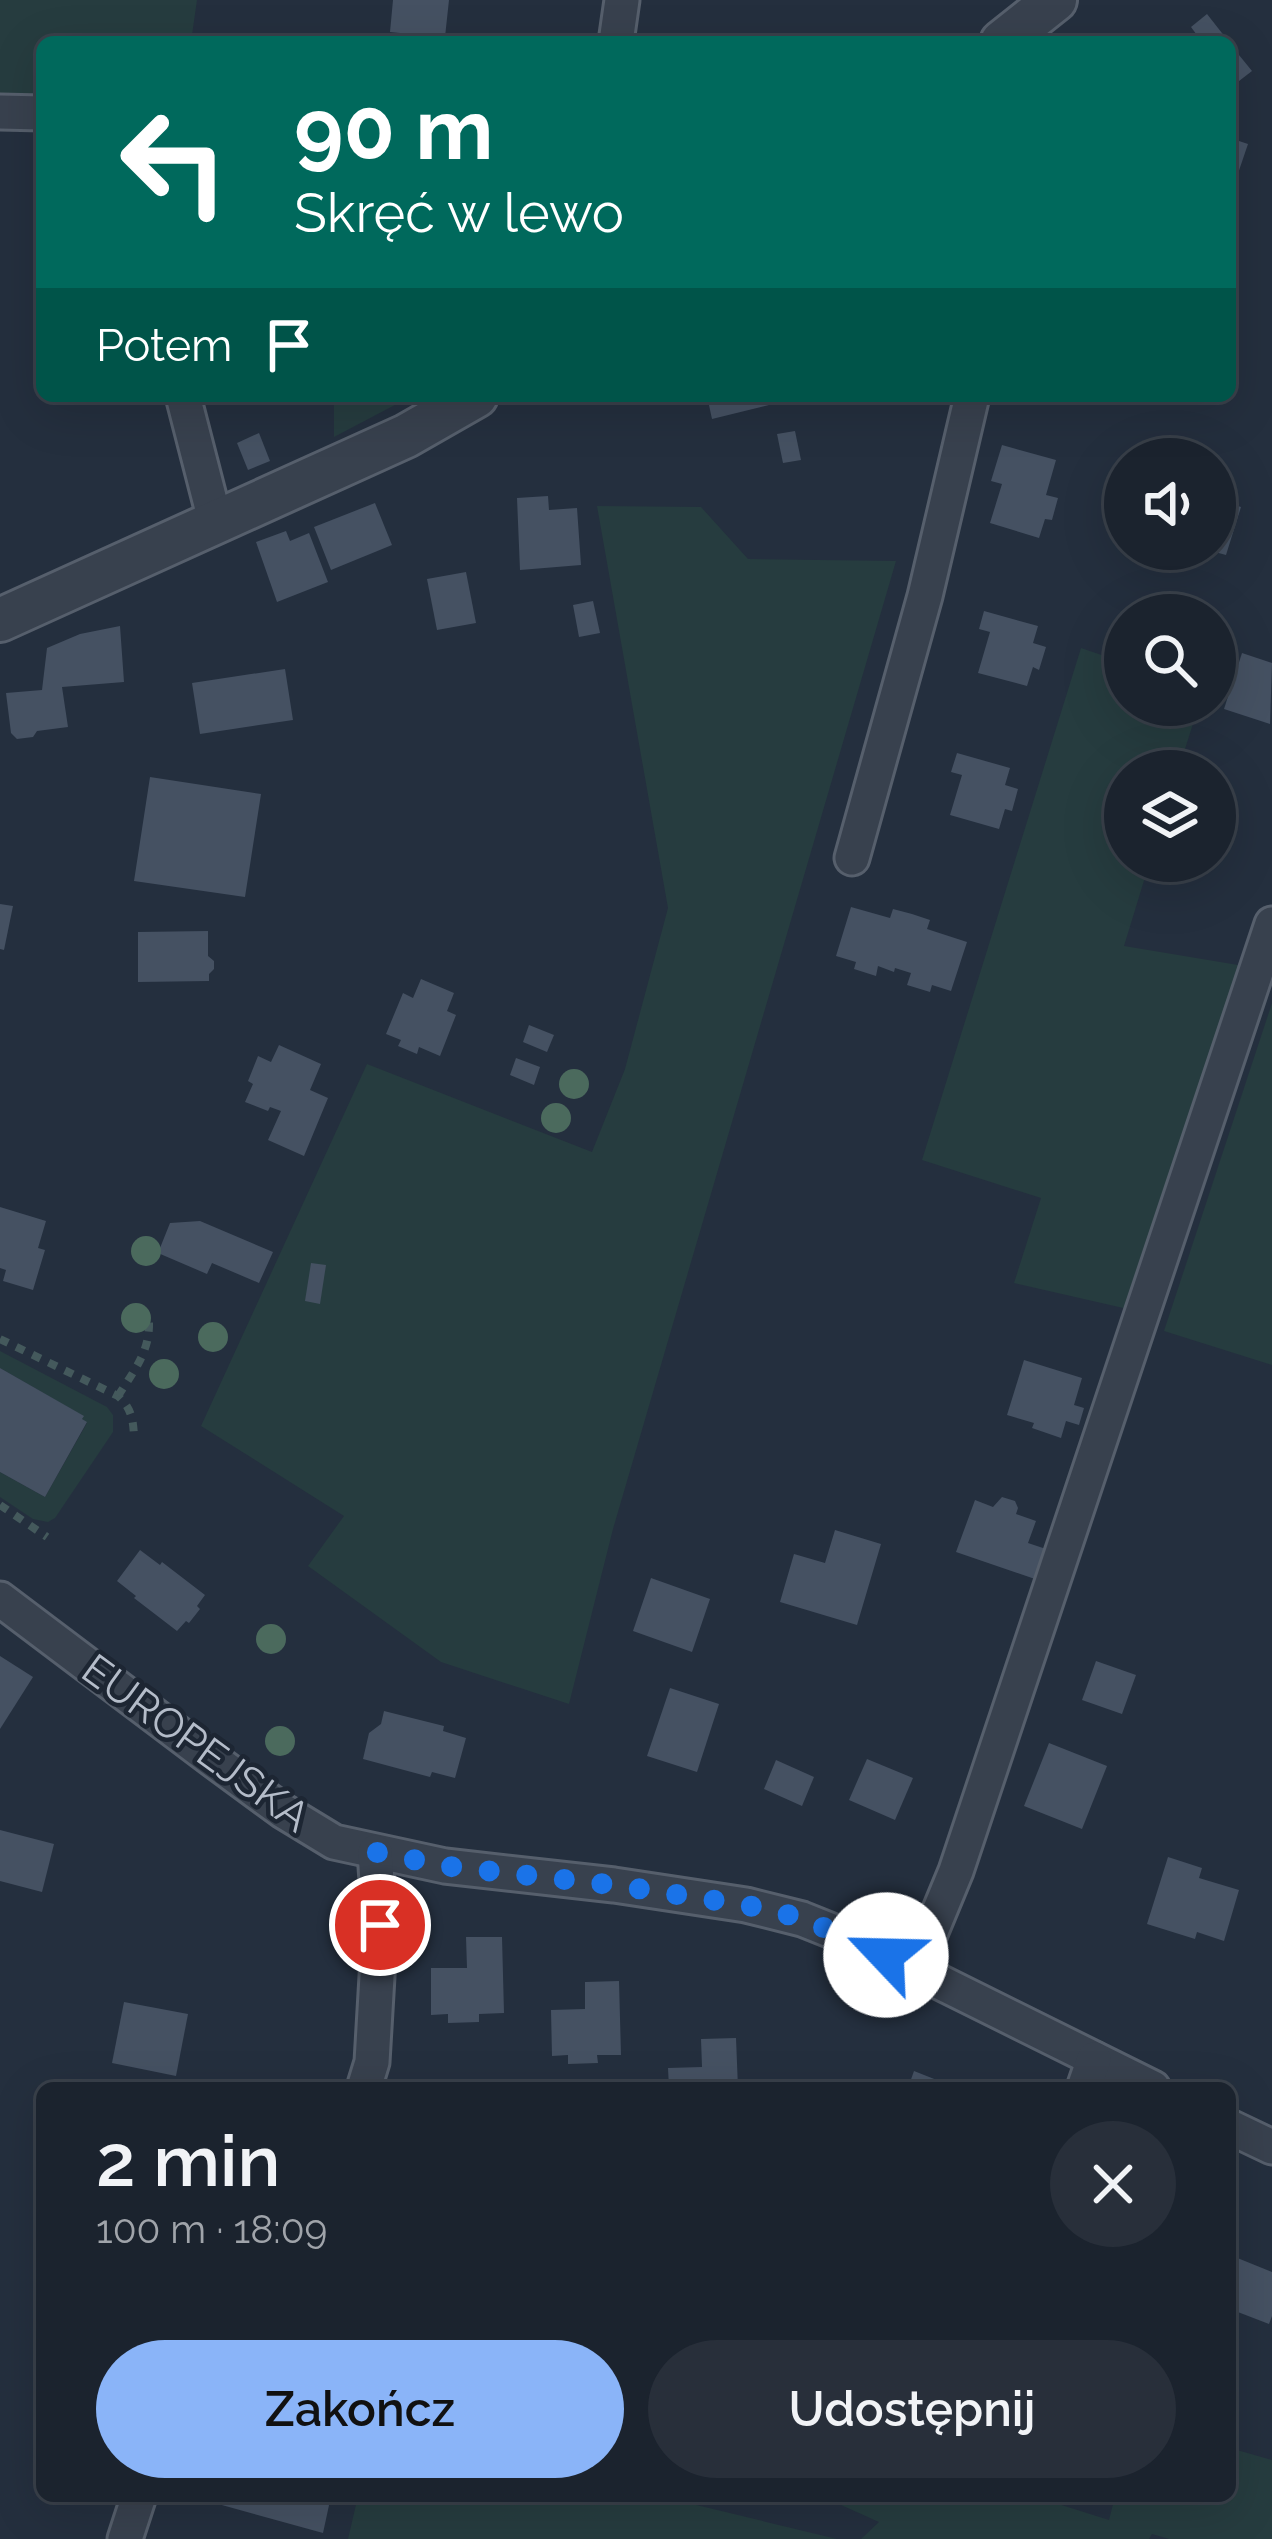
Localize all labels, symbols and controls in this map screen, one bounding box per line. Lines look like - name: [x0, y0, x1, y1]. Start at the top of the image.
- text: 90 m: [294, 80, 493, 179]
- icon: left: [96, 84, 252, 240]
- text: Skręć w lewo: [294, 181, 624, 245]
- icon: arrive: [256, 312, 322, 378]
- text: Potem: [96, 319, 232, 372]
- map controls: [1104, 438, 1236, 882]
- button: sound: [1104, 438, 1236, 570]
- button: search: [1104, 594, 1236, 726]
- button: layers: [1104, 750, 1236, 882]
- street label: EUROPEJSKA: [73, 1644, 319, 1842]
- pin: [329, 1874, 431, 1976]
- icon: arrive: [347, 1892, 413, 1958]
- position arrow: [823, 1892, 949, 2018]
- text: 2 min: [96, 2118, 280, 2203]
- button: close: [1050, 2121, 1176, 2247]
- text: 100 m · 18:09: [96, 2206, 327, 2252]
- button: Zakończ: [96, 2340, 624, 2478]
- button: Udostępnij: [648, 2340, 1176, 2478]

